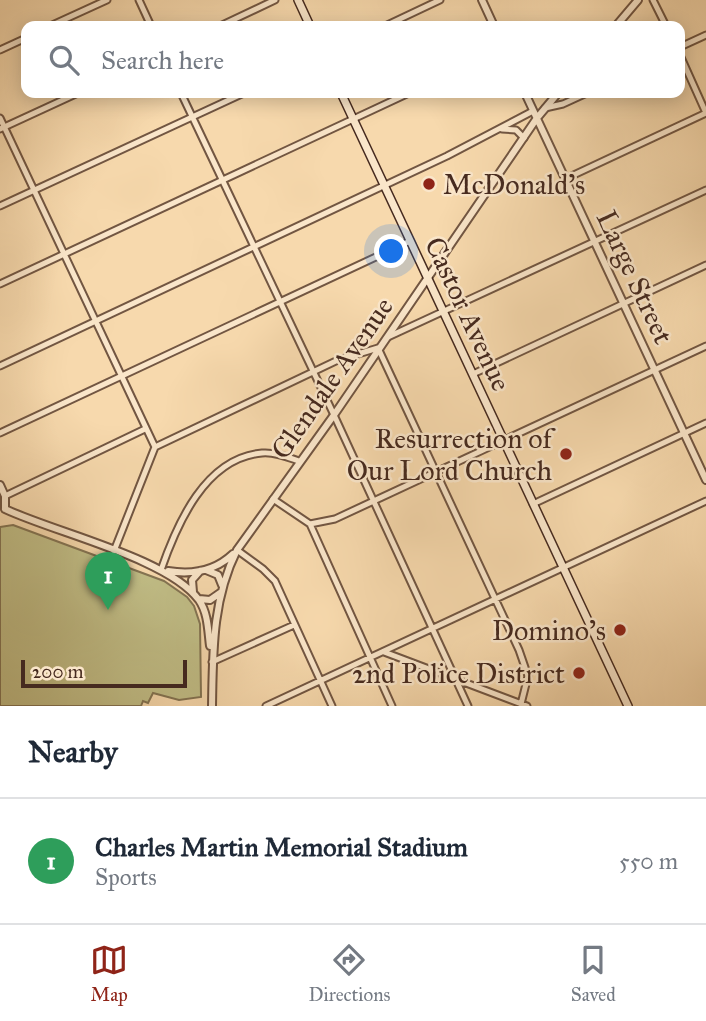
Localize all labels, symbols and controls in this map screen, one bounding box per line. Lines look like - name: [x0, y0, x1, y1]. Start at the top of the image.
- search box: [21, 21, 685, 98]
- icon: search: [45, 41, 83, 79]
- text: Search here: [101, 44, 224, 76]
- place label: McDonald's: [443, 167, 585, 202]
- marker: McDonald's: [421, 176, 437, 192]
- street label: Large Street: [589, 205, 681, 349]
- street label: Castor Avenue: [417, 231, 519, 397]
- your location: [374, 234, 408, 268]
- street label: Glendale Avenue: [263, 290, 401, 466]
- place label: Resurrection of Our Lord Church: [347, 421, 557, 488]
- marker: Resurrection of Our Lord Church: [558, 446, 574, 462]
- pin: 1: [85, 552, 131, 610]
- place label: Domino's: [492, 613, 606, 648]
- marker: Domino's: [612, 622, 628, 638]
- place label: 2nd Police District: [352, 656, 565, 691]
- scale bar: [21, 657, 187, 689]
- text: 200 m: [32, 660, 84, 683]
- marker: 2nd Police District: [571, 665, 587, 681]
- text: Nearby: [28, 734, 118, 770]
- text: Charles Martin Memorial Stadium: [95, 831, 468, 863]
- text: 1: [46, 847, 56, 875]
- text: 550 m: [619, 847, 678, 875]
- text: Sports: [95, 863, 157, 891]
- tab: Map: [90, 941, 128, 1006]
- tab: Directions: [308, 941, 390, 1006]
- tab: Saved: [571, 941, 616, 1006]

